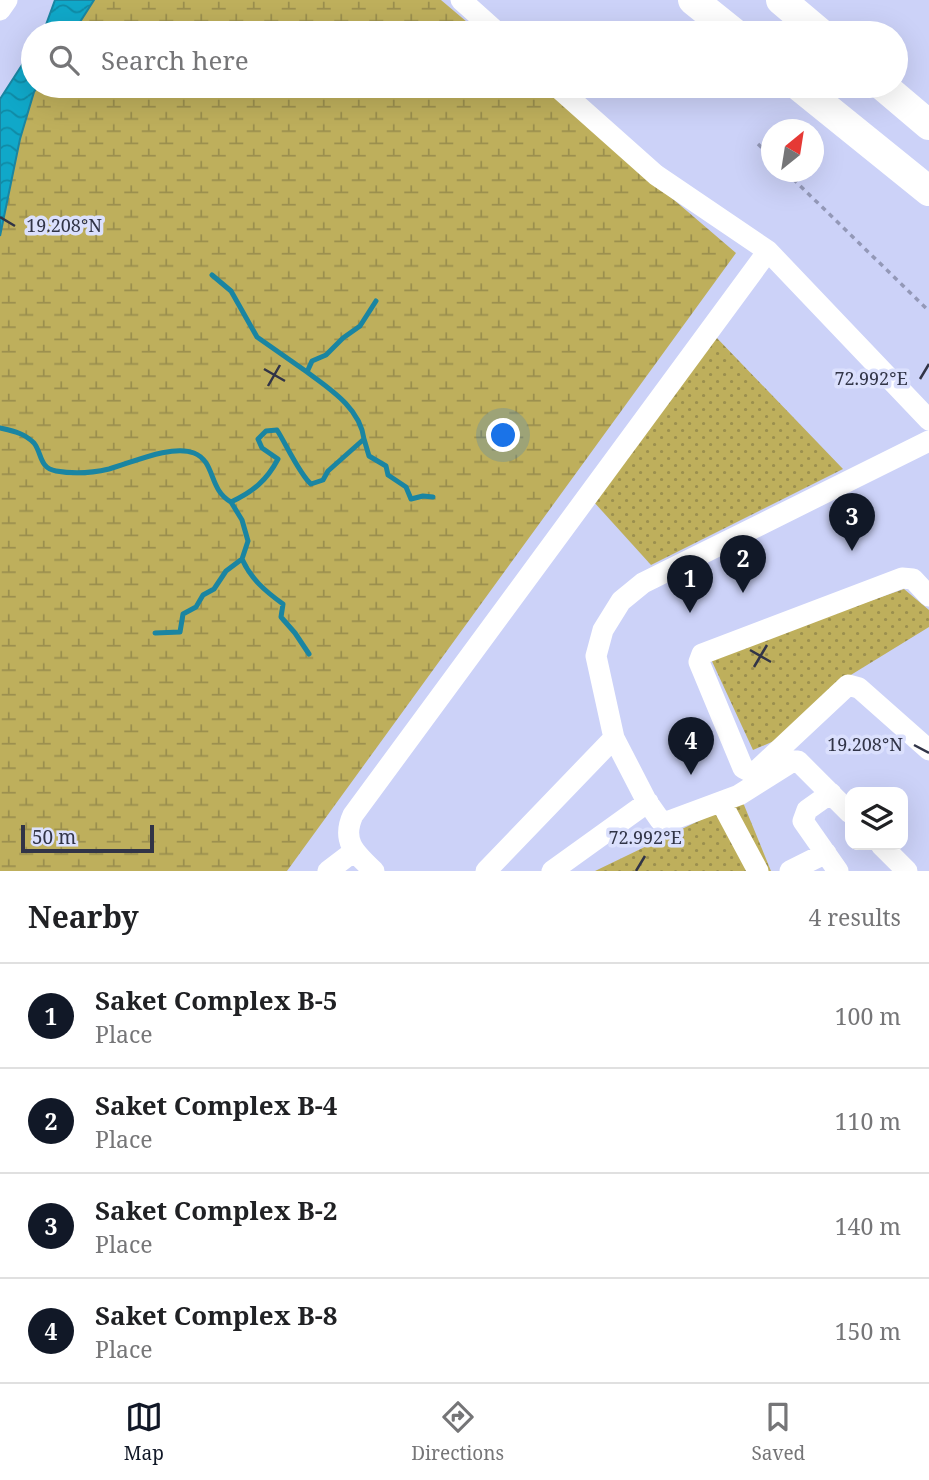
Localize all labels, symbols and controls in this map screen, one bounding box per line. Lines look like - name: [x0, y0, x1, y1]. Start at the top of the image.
- search box: [21, 21, 908, 98]
- icon: search: [45, 41, 83, 79]
- text: Search here: [101, 42, 249, 78]
- north arrow: [761, 119, 824, 182]
- text: 19.208°N: [26, 213, 102, 237]
- text: 72.992°E: [834, 366, 908, 390]
- your location: [486, 418, 520, 452]
- pin: 3: [829, 493, 875, 551]
- pin: 2: [720, 535, 766, 593]
- pin: 1: [667, 555, 713, 613]
- pin: 4: [668, 717, 714, 775]
- text: 19.208°N: [827, 732, 903, 756]
- map controls: [845, 787, 908, 850]
- button: layers: [845, 787, 908, 850]
- scale bar: [21, 822, 154, 854]
- text: 50 m: [32, 824, 76, 850]
- text: 72.992°E: [608, 825, 682, 849]
- text: Nearby: [28, 896, 139, 937]
- text: 4 results: [808, 901, 901, 933]
- text: Saket Complex B-5: [95, 982, 337, 1018]
- text: 1: [45, 1000, 58, 1032]
- text: 100 m: [835, 1000, 901, 1032]
- text: Place: [95, 1018, 153, 1050]
- text: Saket Complex B-4: [95, 1087, 337, 1123]
- text: 2: [45, 1105, 58, 1137]
- text: 110 m: [835, 1105, 901, 1137]
- text: Place: [95, 1123, 153, 1155]
- text: Saket Complex B-2: [95, 1192, 337, 1228]
- text: 3: [45, 1210, 58, 1242]
- text: 140 m: [835, 1210, 901, 1242]
- text: Place: [95, 1228, 153, 1260]
- text: Saket Complex B-8: [95, 1297, 337, 1333]
- text: 4: [45, 1315, 58, 1347]
- text: 150 m: [835, 1315, 901, 1347]
- text: Place: [95, 1333, 153, 1365]
- tab: Map: [124, 1398, 164, 1466]
- tab: Directions: [411, 1398, 504, 1466]
- tab: Saved: [751, 1398, 805, 1466]

